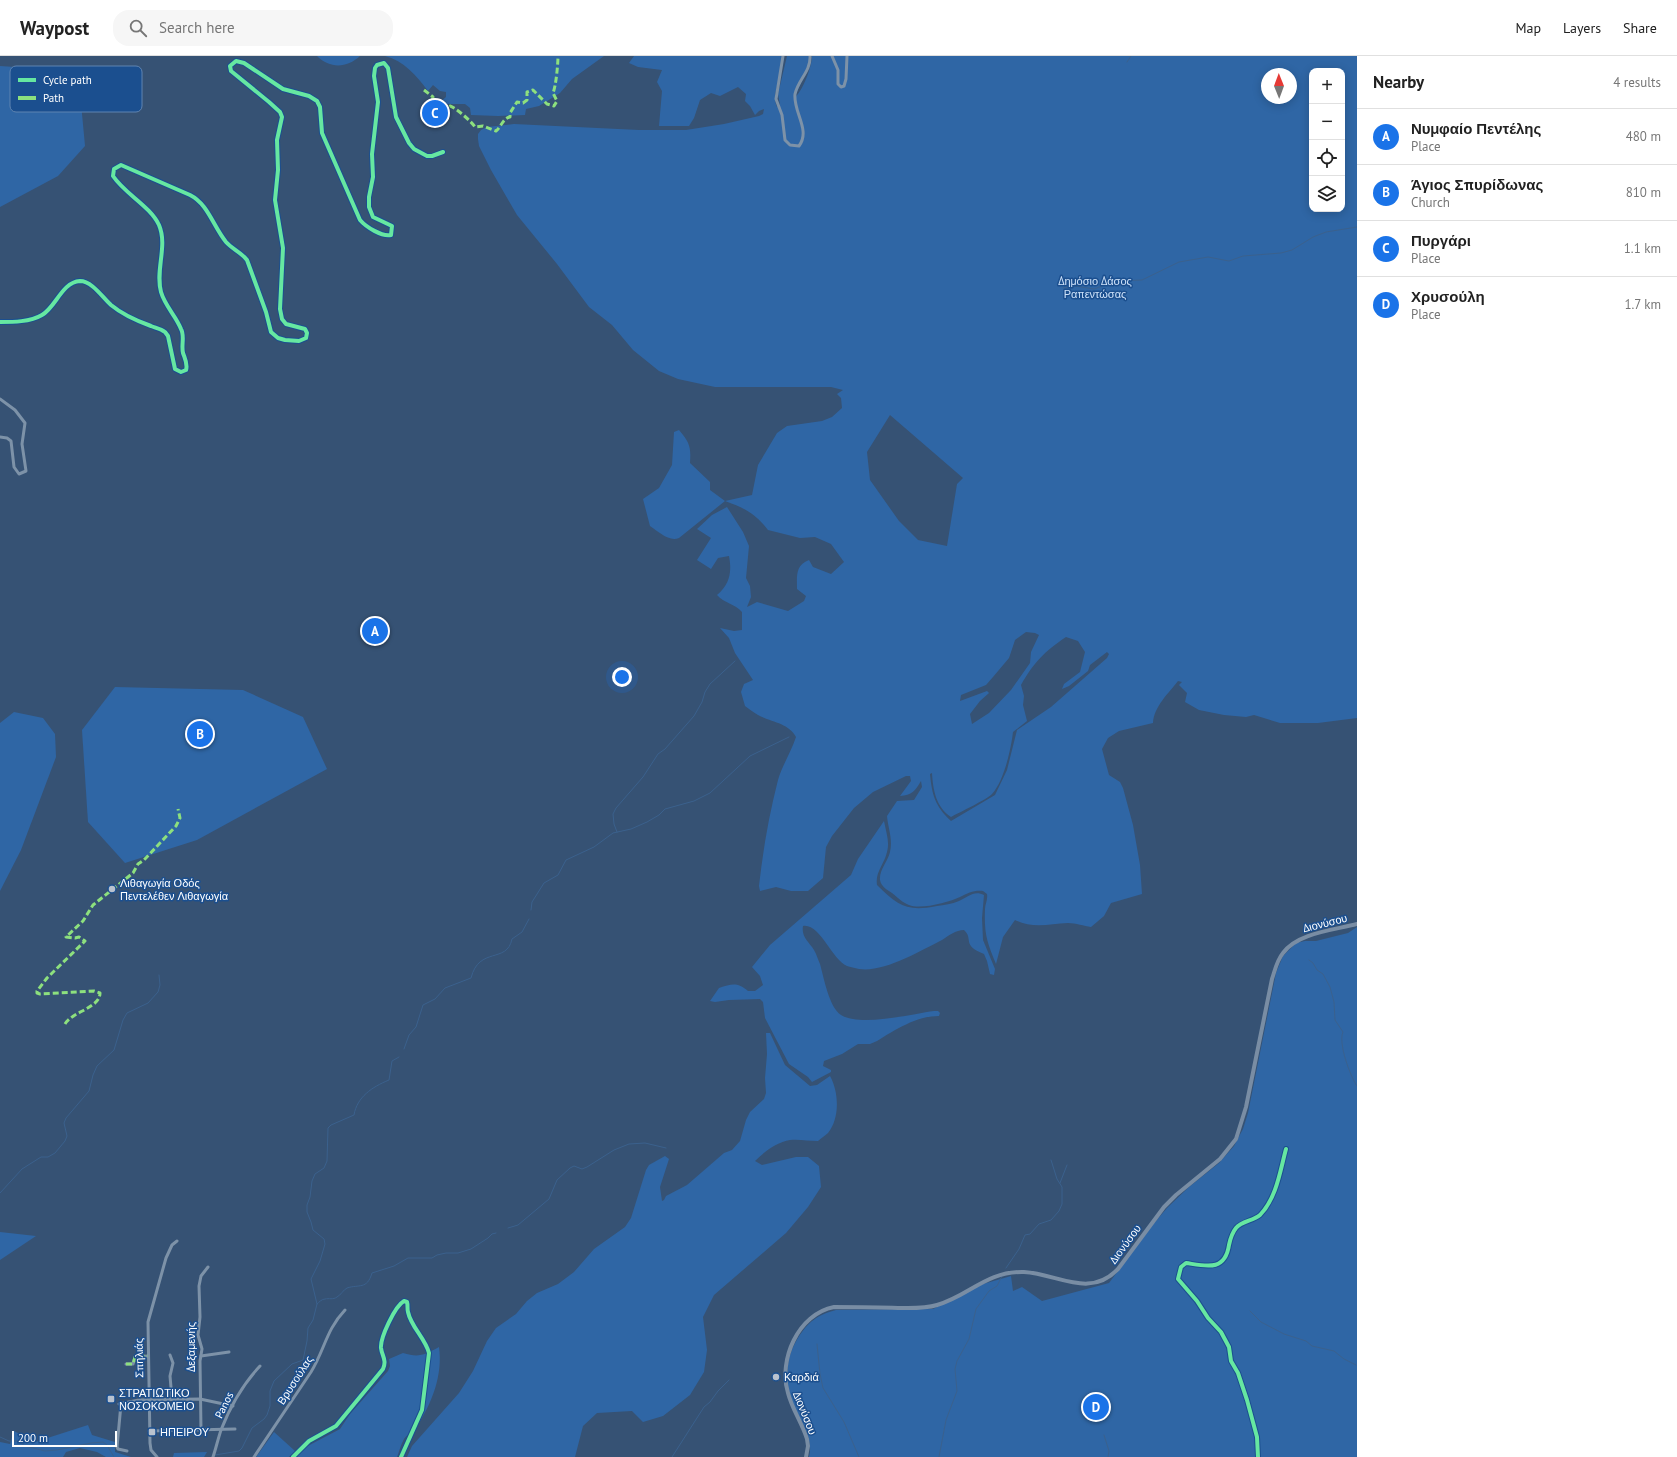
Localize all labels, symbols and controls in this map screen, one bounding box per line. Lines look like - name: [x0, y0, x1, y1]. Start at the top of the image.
- search box: [113, 10, 393, 46]
- text: Waypost: [20, 16, 89, 40]
- icon: search: [127, 17, 149, 39]
- text: Search here: [159, 18, 235, 37]
- text: Map: [1515, 19, 1541, 37]
- text: Layers: [1563, 19, 1601, 37]
- text: Share: [1623, 19, 1657, 37]
- legend: [10, 66, 142, 112]
- north arrow: [1261, 68, 1297, 104]
- map controls: [1309, 68, 1345, 212]
- button: +: [1309, 68, 1345, 104]
- text: Nearby: [1373, 71, 1424, 93]
- text: Cycle path: [43, 73, 92, 87]
- text: 4 results: [1613, 74, 1661, 91]
- text: Path: [43, 91, 64, 105]
- pin: C: [422, 98, 448, 128]
- button: −: [1309, 104, 1345, 140]
- text: Νυμφαίο Πεντέλης: [1411, 119, 1541, 138]
- text: A: [1382, 128, 1390, 145]
- text: 480 m: [1626, 128, 1661, 145]
- text: Place: [1411, 138, 1441, 155]
- button: locate: [1309, 140, 1345, 176]
- text: Άγιος Σπυρίδωνας: [1411, 175, 1543, 194]
- button: layers: [1309, 176, 1345, 212]
- text: B: [1382, 184, 1390, 201]
- text: 810 m: [1626, 184, 1661, 201]
- text: Church: [1411, 194, 1450, 211]
- text: Πυργάρι: [1411, 231, 1471, 250]
- text: C: [1382, 240, 1390, 257]
- text: 1.1 km: [1624, 240, 1661, 257]
- text: Place: [1411, 250, 1441, 267]
- park label: Δημόσιο Δάσος Ραπεντώσας: [1058, 274, 1132, 301]
- text: Χρυσούλη: [1411, 287, 1485, 306]
- text: D: [1382, 296, 1390, 313]
- text: 1.7 km: [1624, 296, 1661, 313]
- text: Place: [1411, 306, 1441, 323]
- pin: A: [362, 616, 388, 646]
- your location: [612, 667, 632, 687]
- pin: B: [187, 719, 213, 749]
- place label: Λιθαγωγία Οδός Πεντελέθεν Λιθαγωγία: [120, 876, 229, 903]
- marker: Λιθαγωγία Οδός Πεντελέθεν Λιθαγωγία: [107, 884, 117, 894]
- street label: Διονύσου: [1301, 911, 1349, 935]
- street label: Διονύσου: [1106, 1222, 1144, 1266]
- street label: Δεξαμενής: [184, 1322, 198, 1372]
- street label: Σπηλιάς: [132, 1338, 146, 1378]
- street label: Βρυσούλας: [274, 1353, 316, 1407]
- place label: Καρδιά: [784, 1370, 819, 1384]
- marker: Καρδιά: [771, 1372, 781, 1382]
- place label: ΣΤΡΑΤΙΩΤΙΚΟ ΝΟΣΟΚΟΜΕΙΟ: [119, 1386, 195, 1413]
- street label: Panos: [212, 1389, 237, 1421]
- street label: Διονύσου: [790, 1389, 820, 1437]
- pin: D: [1083, 1392, 1109, 1422]
- marker: ΣΤΡΑΤΙΩΤΙΚΟ ΝΟΣΟΚΟΜΕΙΟ: [106, 1394, 116, 1404]
- place label: ΗΠΕΙΡΟΥ: [160, 1425, 210, 1439]
- marker: ΗΠΕΙΡΟΥ: [147, 1427, 157, 1437]
- scale bar: [12, 1429, 117, 1448]
- text: 200 m: [18, 1431, 48, 1445]

